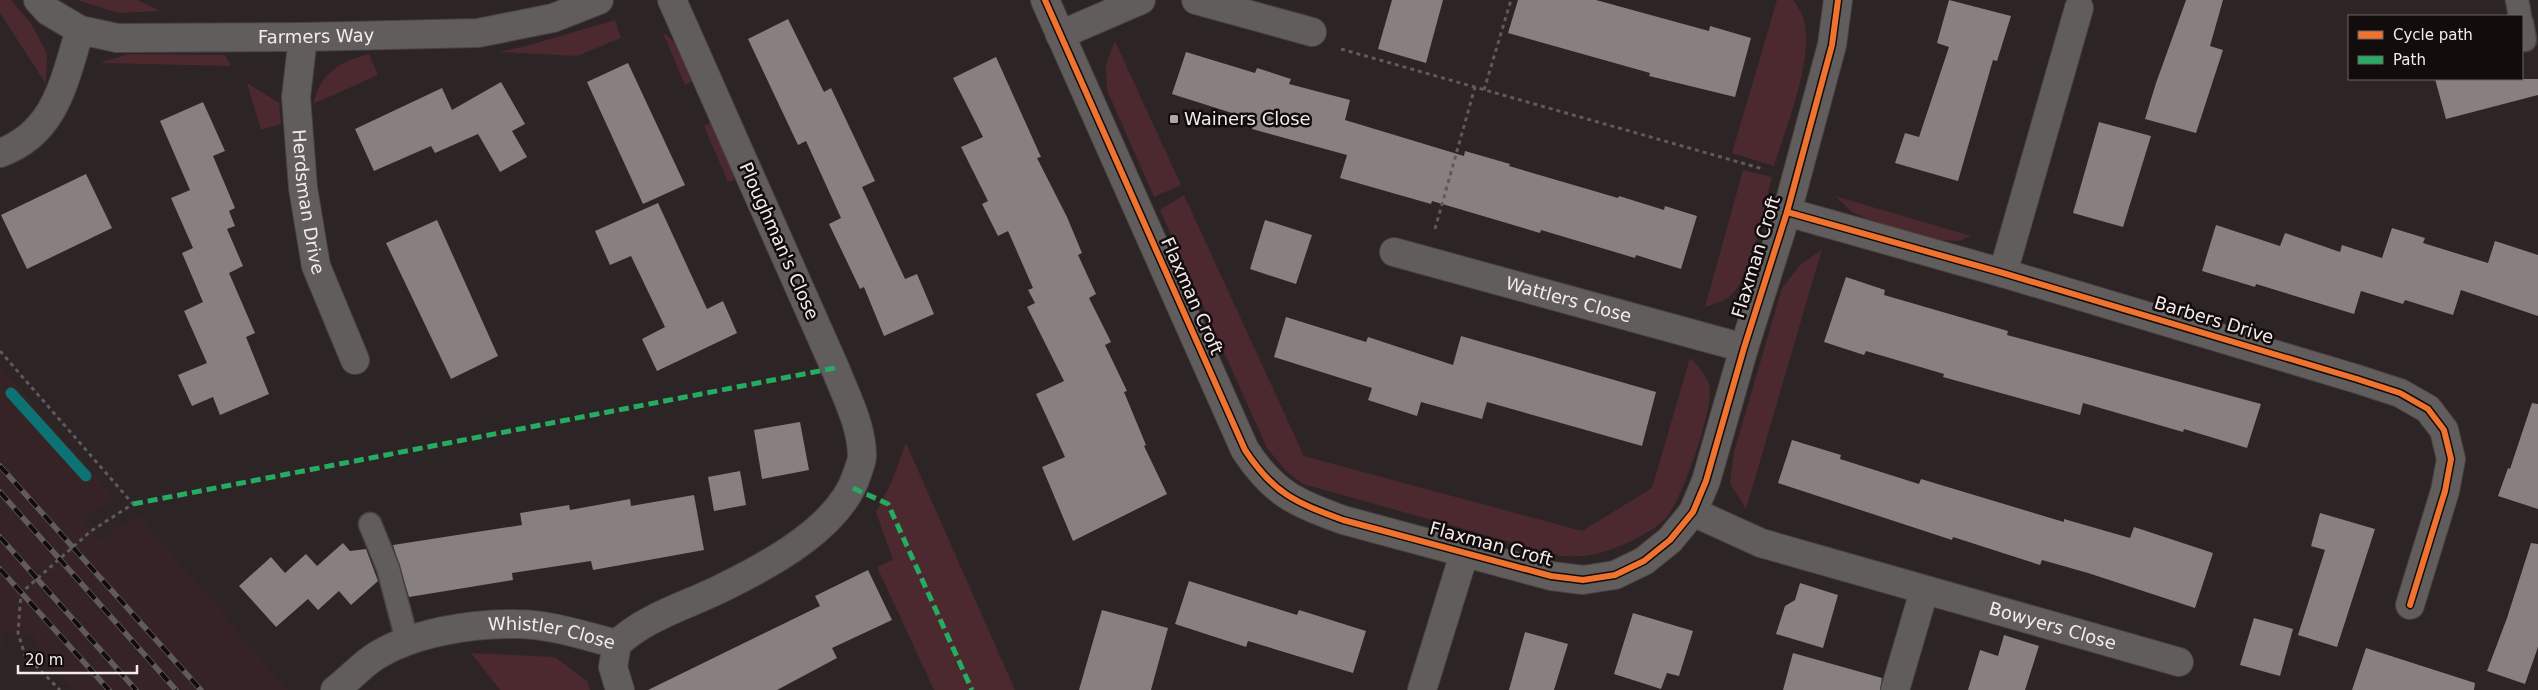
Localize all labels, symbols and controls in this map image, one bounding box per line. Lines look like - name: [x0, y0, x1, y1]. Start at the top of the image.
- legend: [2348, 15, 2523, 80]
- street label: Farmers Way: [258, 24, 375, 47]
- text: Cycle path: [2393, 26, 2473, 44]
- text: Path: [2393, 51, 2426, 69]
- place label: Wainers Close: [1184, 108, 1311, 129]
- marker: Wainers Close: [1168, 113, 1180, 125]
- street label: Herdsman Drive: [289, 128, 329, 278]
- street label: Ploughman's Close: [735, 159, 824, 323]
- street label: Flaxman Croft: [1727, 193, 1784, 320]
- street label: Flaxman Croft: [1157, 234, 1228, 358]
- street label: Wattlers Close: [1503, 272, 1634, 327]
- street label: Barbers Drive: [2152, 291, 2276, 348]
- street label: Flaxman Croft: [1427, 517, 1555, 570]
- street label: Bowyers Close: [1987, 597, 2119, 654]
- street label: Whistler Close: [487, 613, 618, 653]
- scale bar: [18, 642, 136, 674]
- text: 20 m: [25, 651, 63, 669]

